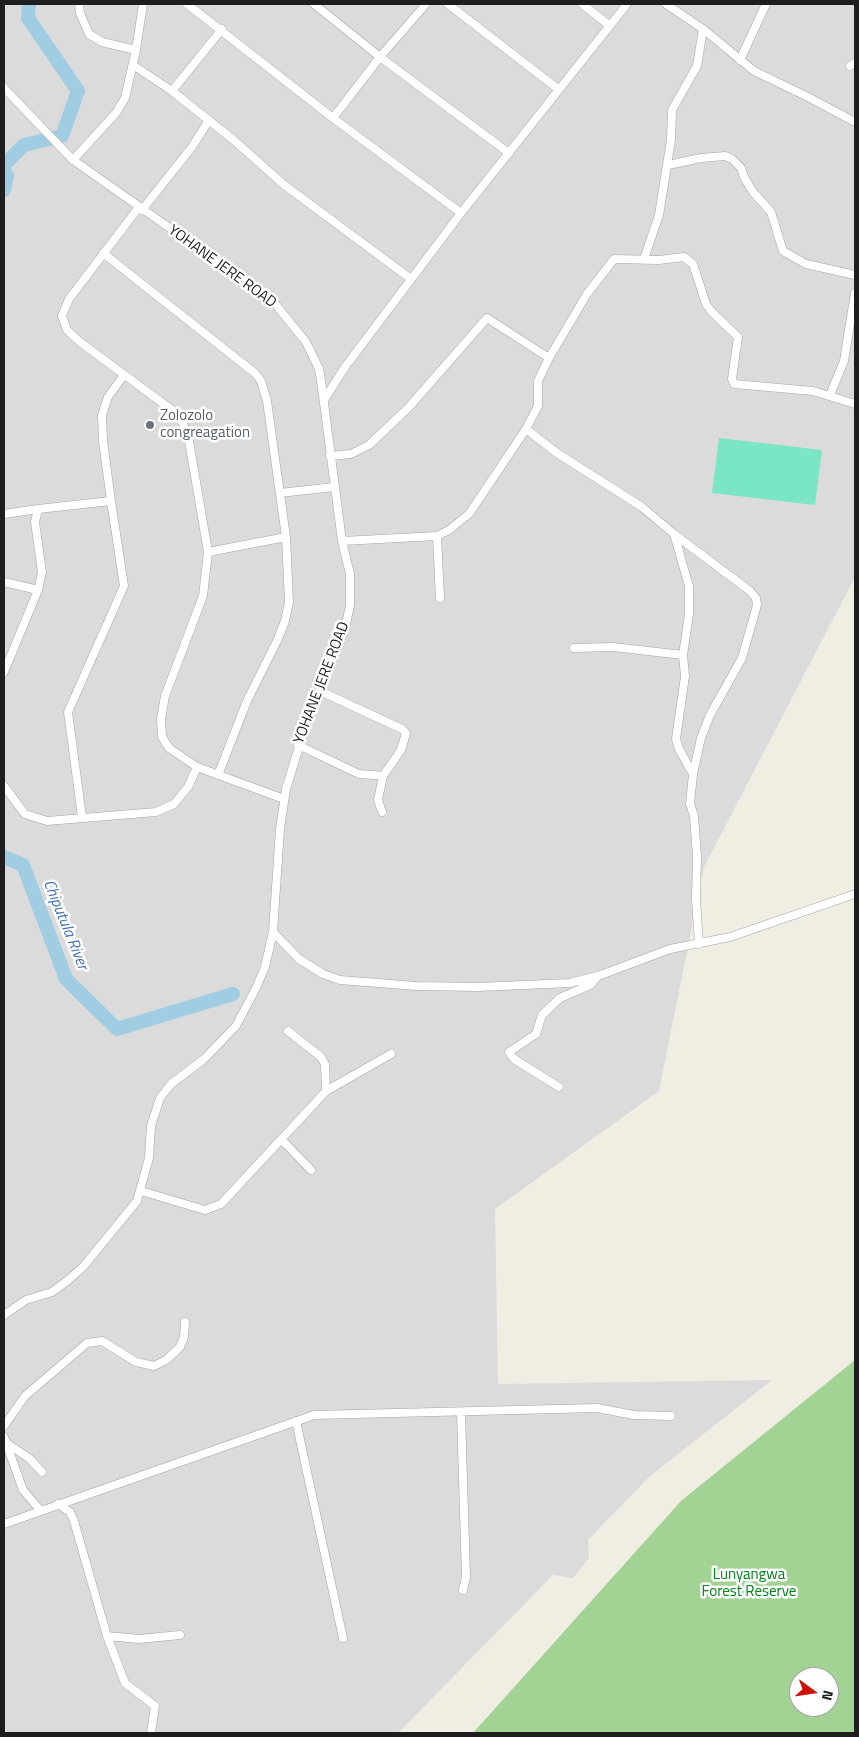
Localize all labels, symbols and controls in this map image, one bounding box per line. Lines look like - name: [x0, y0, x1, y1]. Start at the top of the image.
- street label: YOHANE JERE ROAD: [164, 222, 280, 312]
- place label: Zolozolo congreagation: [160, 407, 250, 442]
- marker: Zolozolo congreagation: [144, 419, 156, 431]
- street label: YOHANE JERE ROAD: [290, 619, 354, 747]
- water label: Chiputula River: [38, 877, 92, 973]
- park label: Lunyangwa Forest Reserve: [702, 1566, 796, 1601]
- north arrow: [789, 1667, 839, 1717]
- text: N: [817, 1688, 839, 1703]

